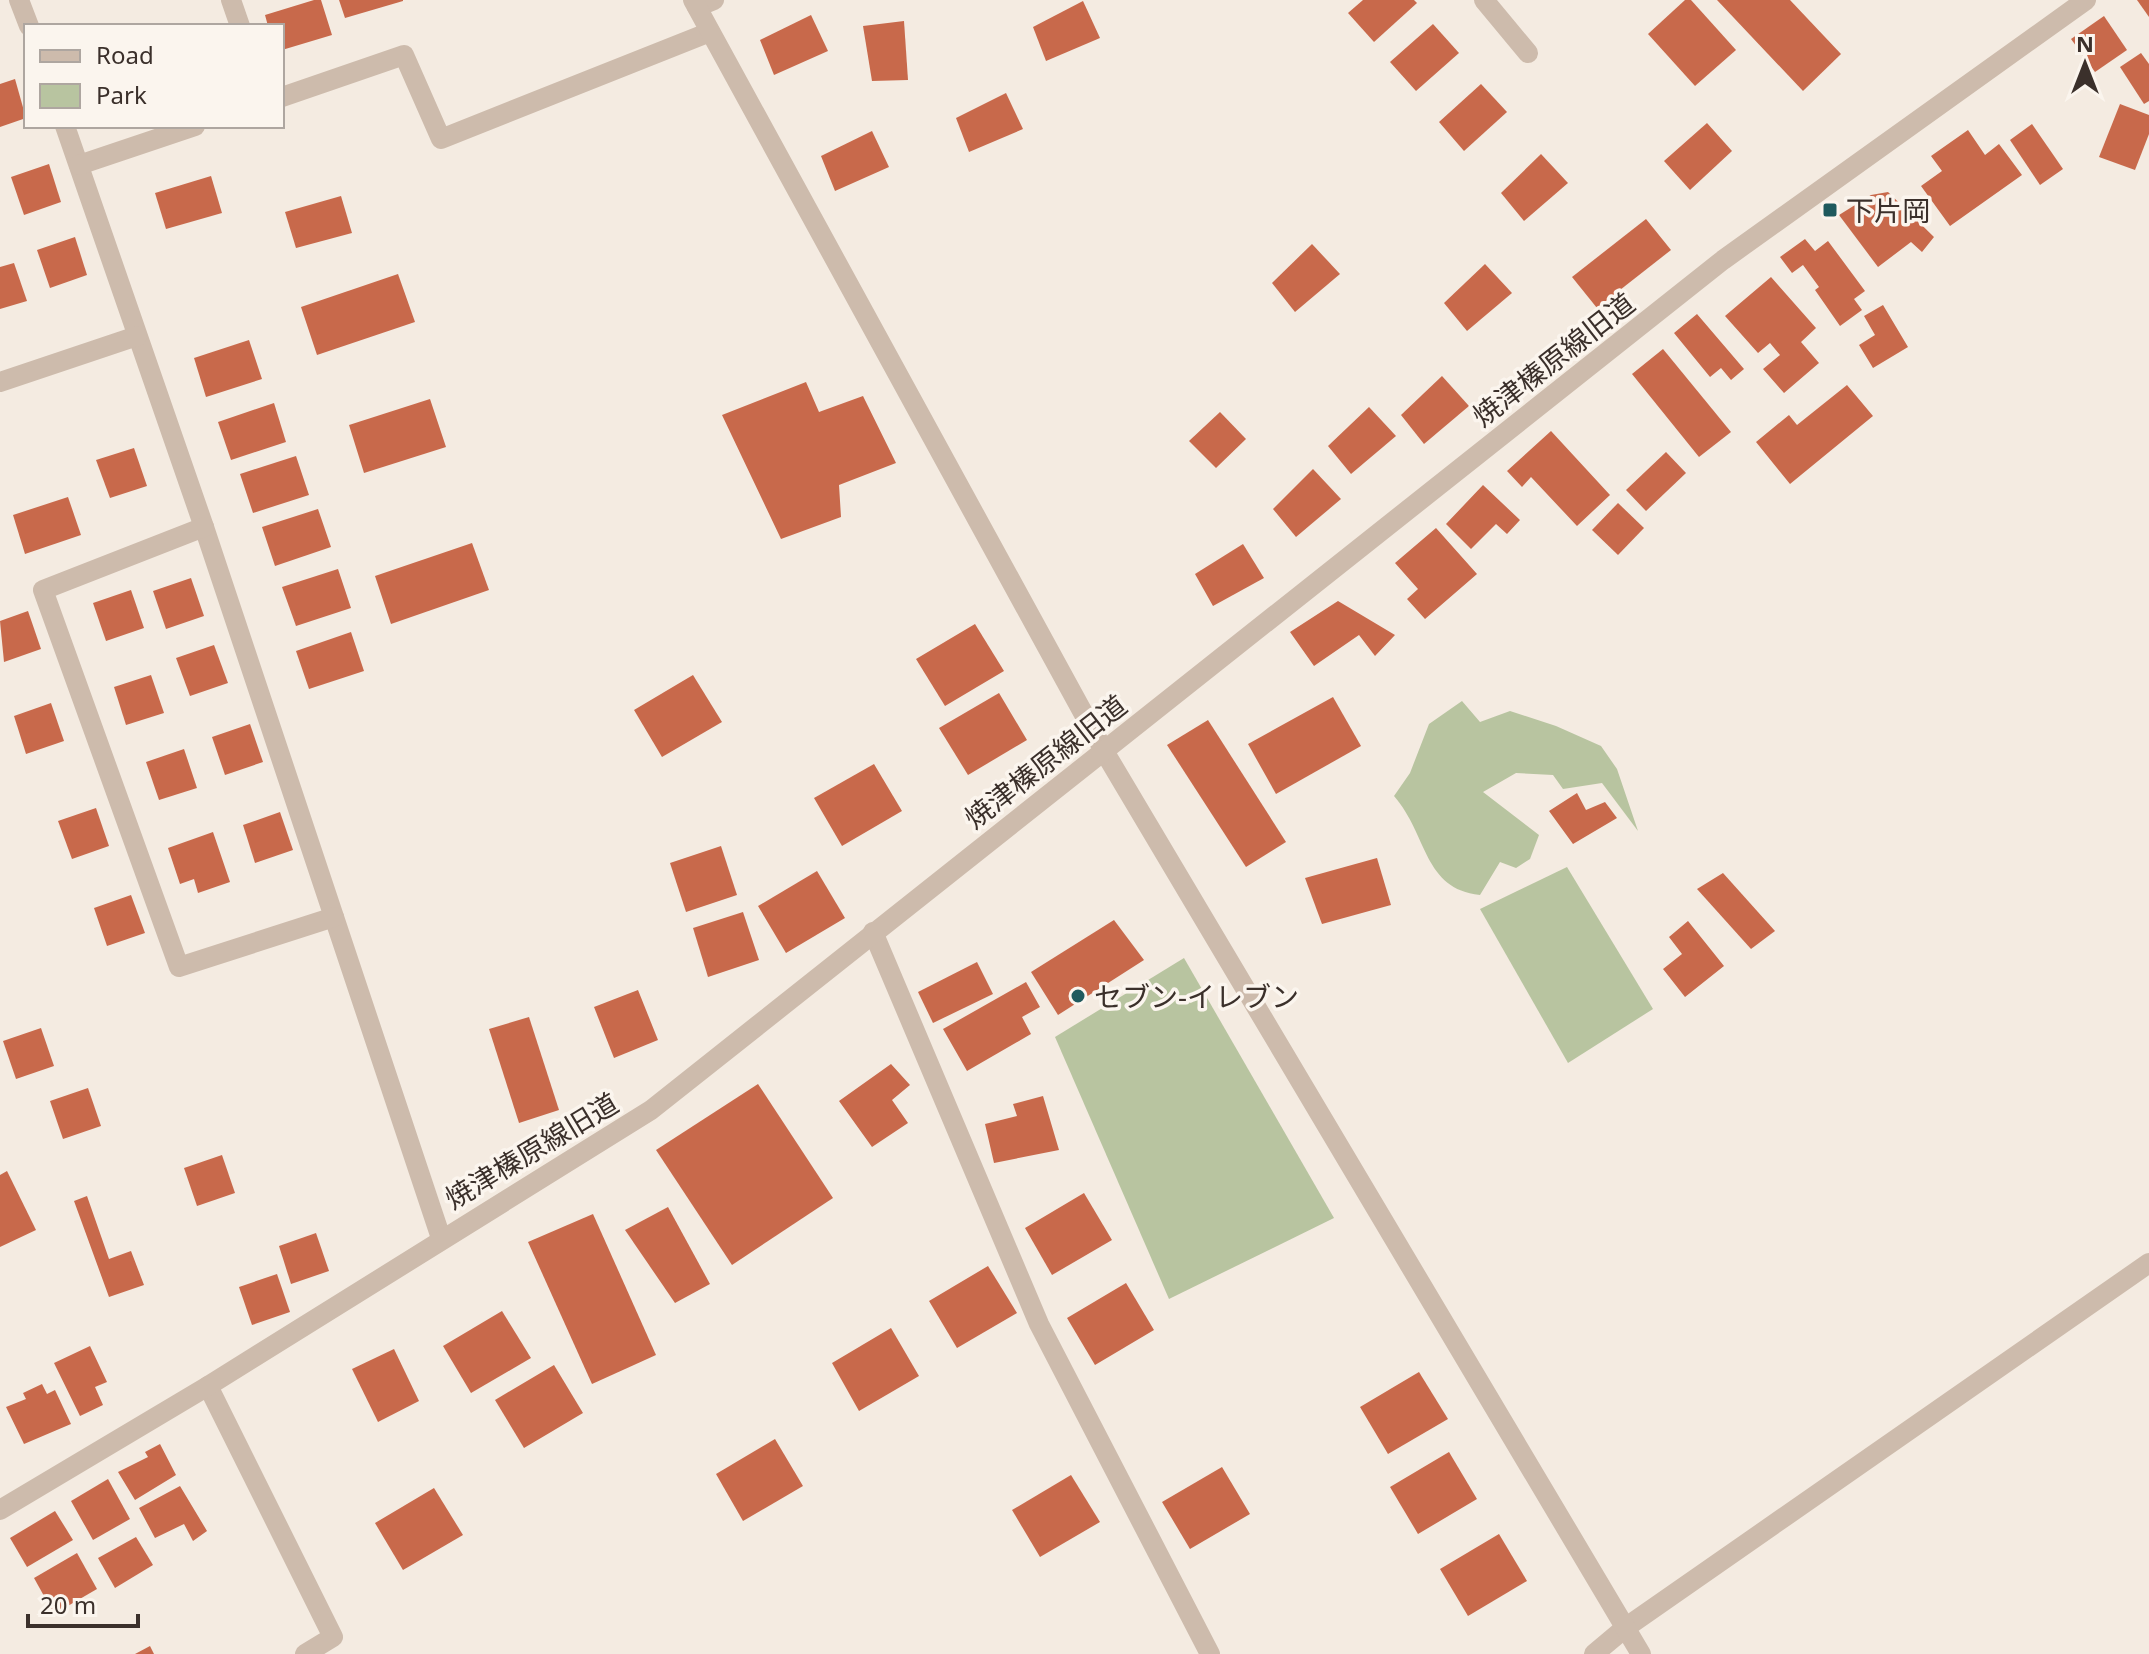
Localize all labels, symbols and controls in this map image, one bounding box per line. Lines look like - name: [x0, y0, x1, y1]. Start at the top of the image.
- legend: [24, 24, 284, 128]
- north arrow: [2045, 24, 2125, 104]
- text: N: [2076, 28, 2094, 58]
- text: Road: [96, 38, 154, 71]
- text: Park: [96, 78, 147, 111]
- place label: 下片岡: [1846, 191, 1930, 229]
- marker: 下片岡: [1821, 201, 1839, 219]
- street label: 焼津榛原線旧道: [1464, 284, 1642, 434]
- street label: 焼津榛原線旧道: [956, 686, 1134, 836]
- place label: セブン-イレブン: [1094, 977, 1299, 1015]
- marker: セブン-イレブン: [1069, 987, 1087, 1005]
- street label: 焼津榛原線旧道: [437, 1083, 625, 1217]
- scale bar: [28, 1578, 138, 1628]
- text: 20 m: [40, 1588, 96, 1621]

